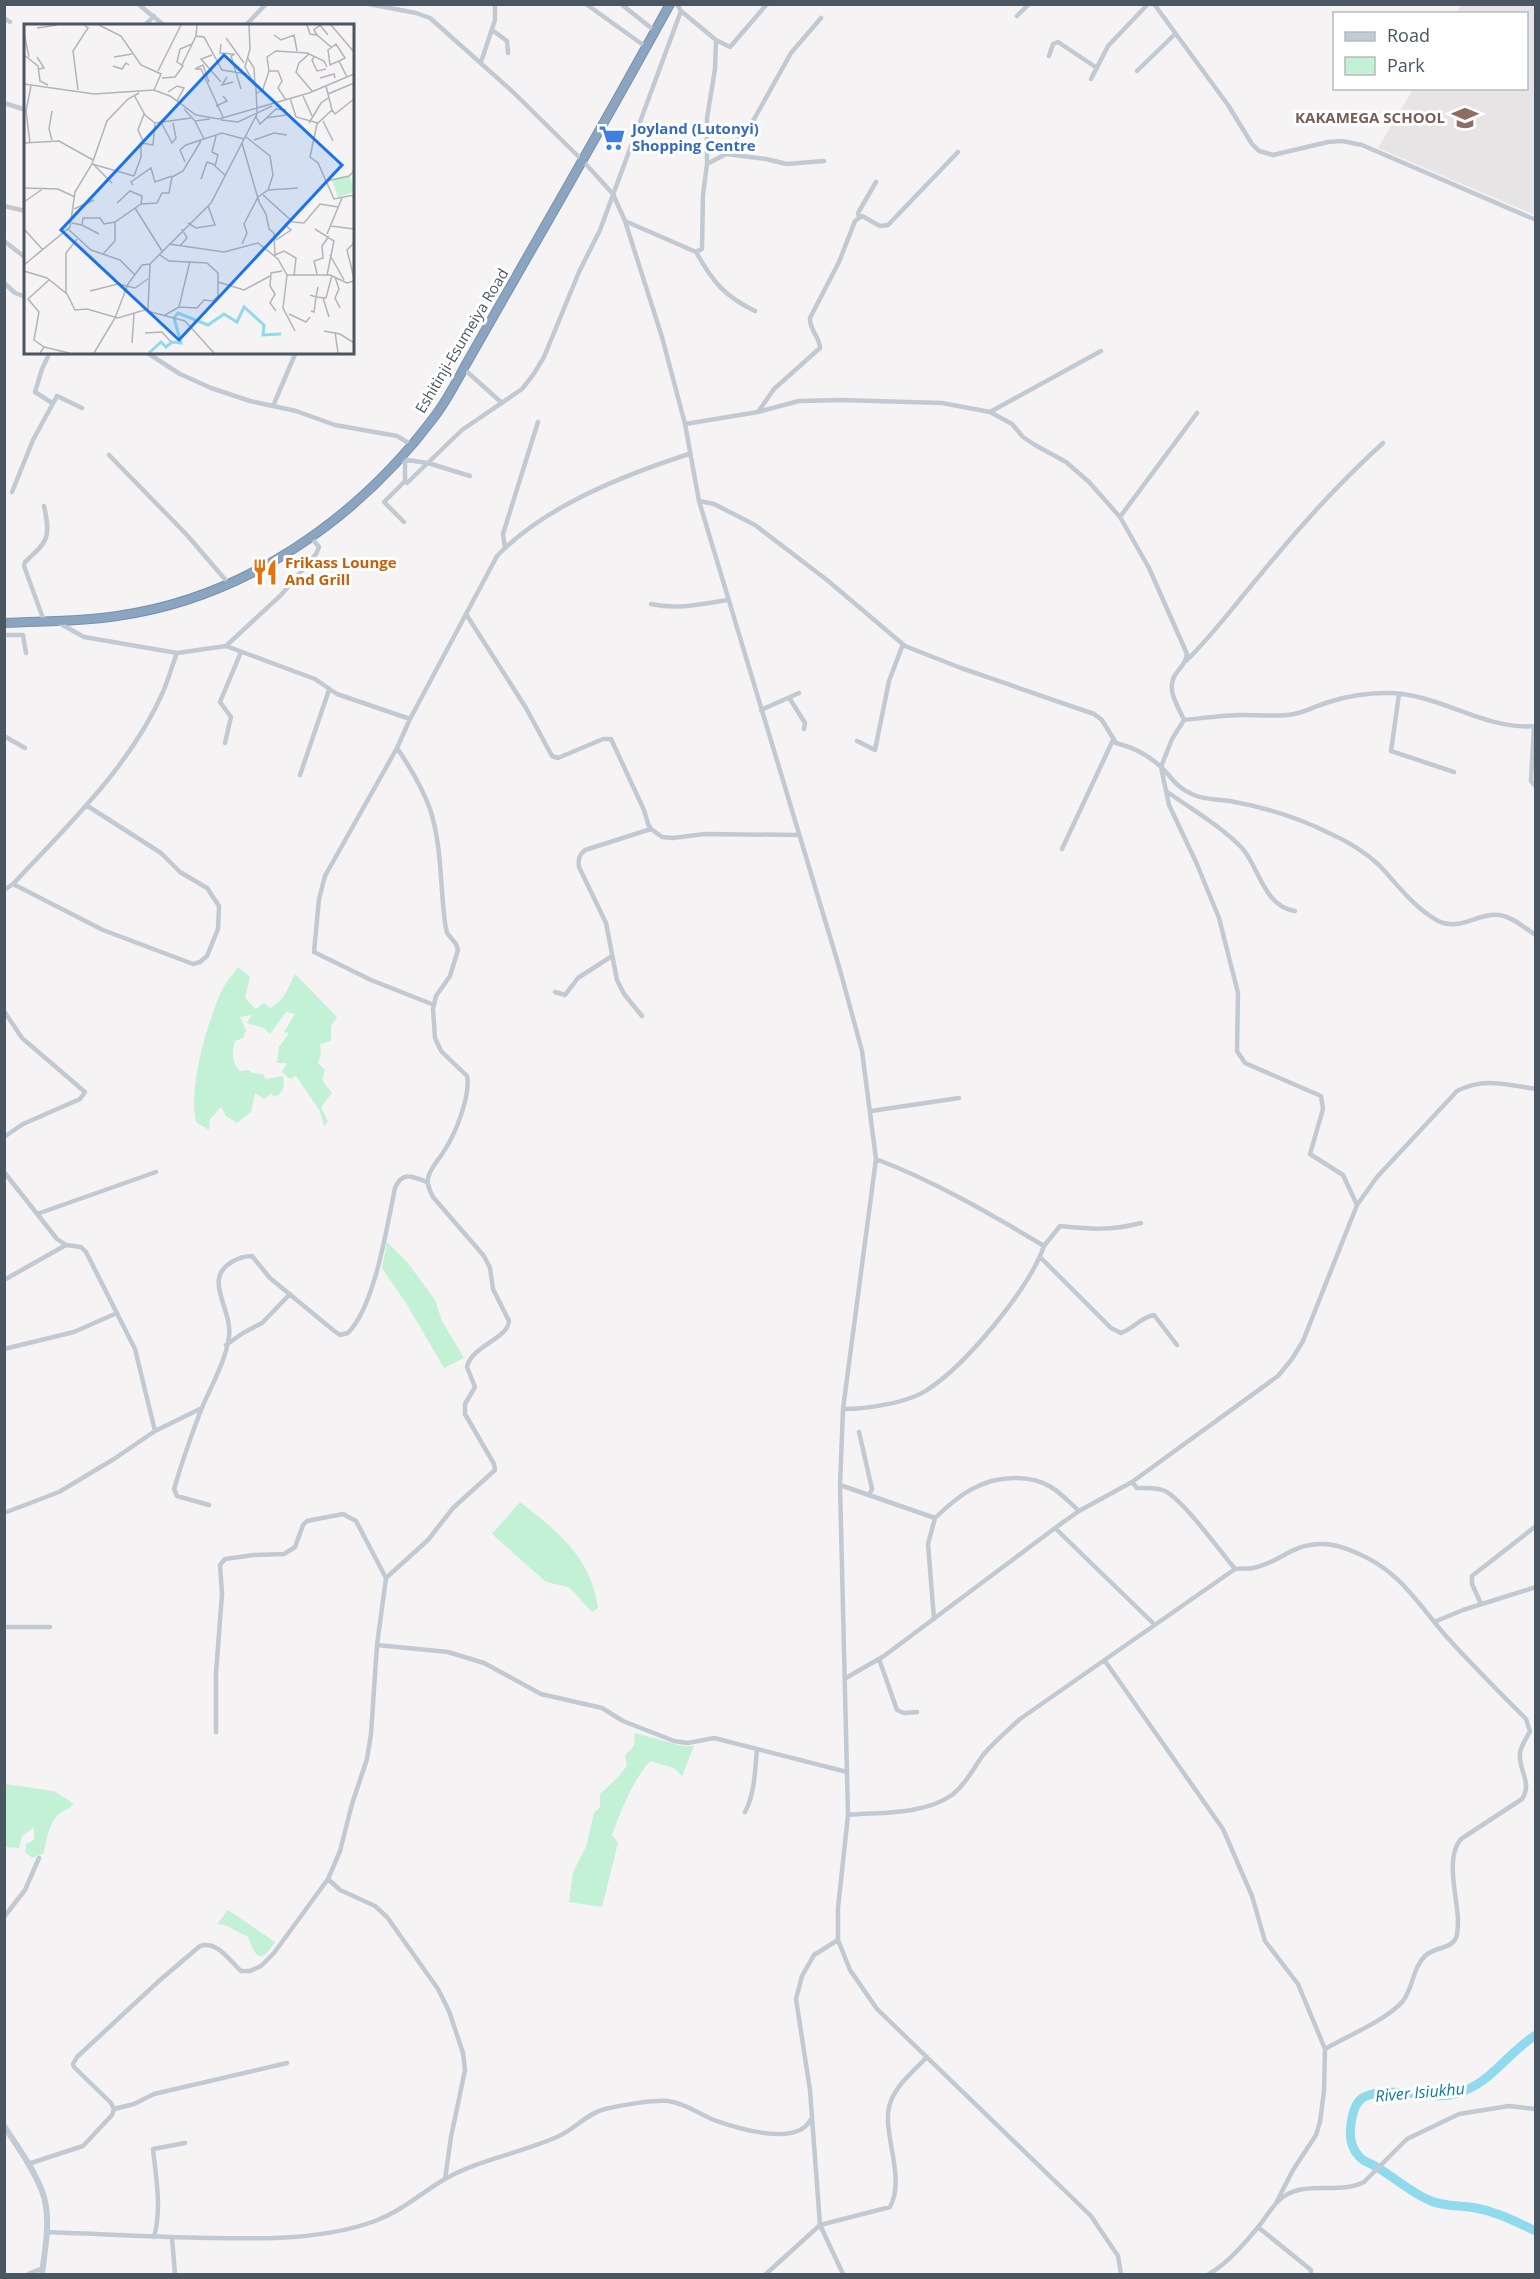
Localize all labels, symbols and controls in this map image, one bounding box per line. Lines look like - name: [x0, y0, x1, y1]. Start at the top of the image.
- legend: [1333, 12, 1528, 90]
- text: Road: [1387, 23, 1430, 47]
- inset map: [24, 24, 354, 354]
- text: Park: [1387, 53, 1425, 77]
- school or university icon: KAKAMEGA SCHOOL: [1450, 103, 1480, 133]
- place label: KAKAMEGA SCHOOL: [1295, 107, 1445, 127]
- place label: Joyland (Lutonyi) Shopping Centre: [630, 118, 759, 155]
- supermarket icon: Joyland (Lutonyi) Shopping Centre: [597, 123, 627, 153]
- street label: Eshitinji-Esumeiya Road: [410, 264, 512, 417]
- place label: Frikass Lounge And Grill: [285, 552, 397, 589]
- restaurant icon: Frikass Lounge And Grill: [250, 557, 280, 587]
- water label: River Isiukhu: [1374, 2077, 1466, 2107]

